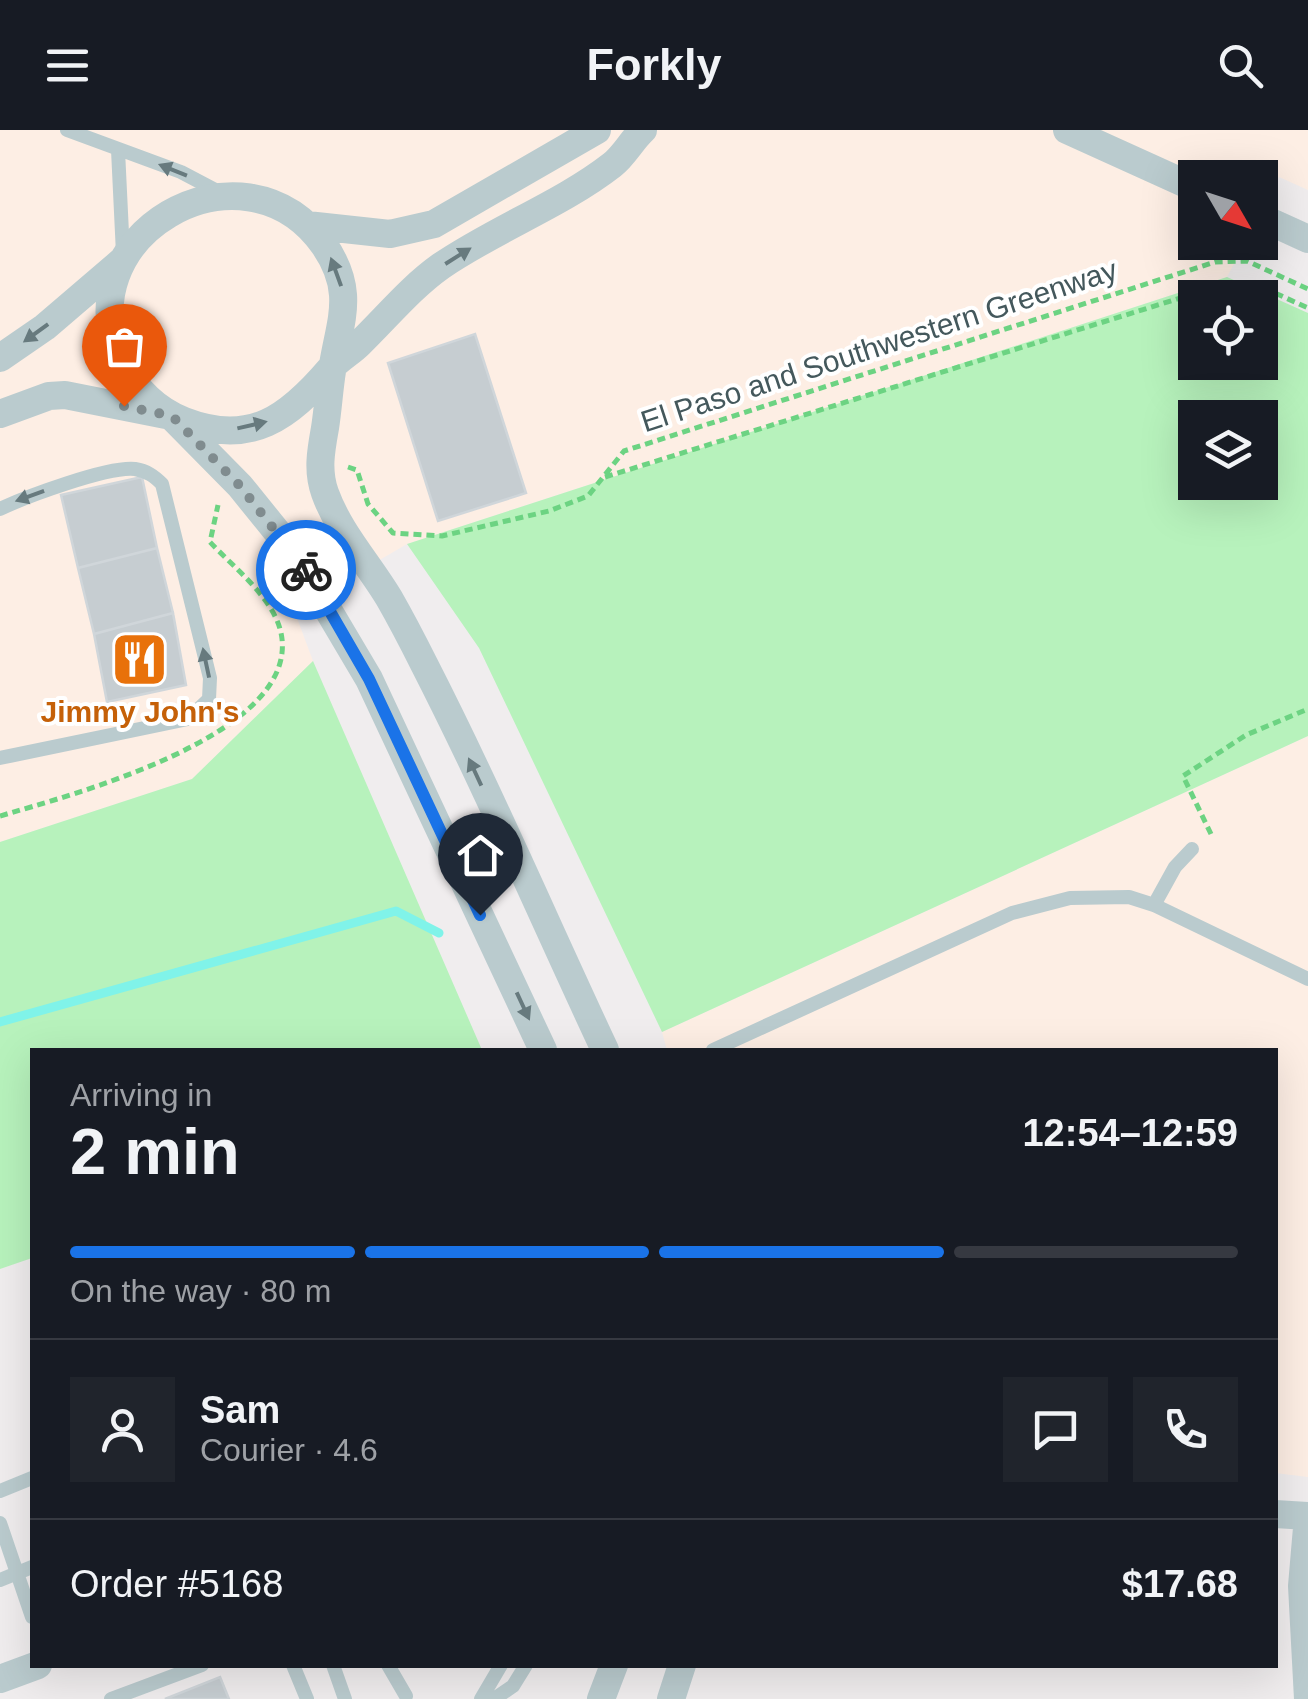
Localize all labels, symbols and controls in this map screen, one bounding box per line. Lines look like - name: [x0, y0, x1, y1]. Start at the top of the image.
- icon: menu: [40, 38, 95, 93]
- icon: search: [1213, 38, 1268, 93]
- text: Forkly: [586, 39, 722, 90]
- north arrow: [1178, 160, 1278, 260]
- map controls: [1178, 160, 1278, 500]
- one-way arrow: [158, 162, 188, 178]
- one-way arrow: [444, 247, 471, 266]
- street label: El Paso and Southwestern Greenway: [637, 253, 1121, 438]
- one-way arrow: [328, 256, 343, 286]
- button: locate: [1178, 280, 1278, 380]
- pin: [82, 304, 167, 407]
- icon: bag: [97, 319, 152, 374]
- one-way arrow: [23, 323, 49, 342]
- button: layers: [1178, 400, 1278, 500]
- one-way arrow: [237, 417, 268, 432]
- one-way arrow: [15, 489, 45, 504]
- courier: [256, 520, 356, 620]
- icon: bike: [279, 543, 334, 598]
- restaurant icon: Jimmy John's: [110, 629, 170, 689]
- one-way arrow: [198, 648, 213, 679]
- place label: Jimmy John's: [41, 695, 239, 728]
- one-way arrow: [466, 757, 483, 786]
- pin: [438, 813, 523, 916]
- icon: home: [453, 828, 508, 883]
- one-way arrow: [514, 992, 531, 1021]
- text: Arriving in: [70, 1077, 212, 1113]
- text: 12:54–12:59: [1022, 1112, 1238, 1154]
- text: 2 min: [70, 1115, 240, 1188]
- text: On the way · 80 m: [70, 1273, 331, 1309]
- button: person: [70, 1377, 175, 1482]
- button: chat: [1003, 1377, 1108, 1482]
- button: phone: [1133, 1377, 1238, 1482]
- text: Sam: [200, 1389, 280, 1431]
- text: Courier · 4.6: [200, 1432, 378, 1468]
- text: Order #5168: [70, 1563, 283, 1605]
- text: $17.68: [1122, 1563, 1238, 1605]

